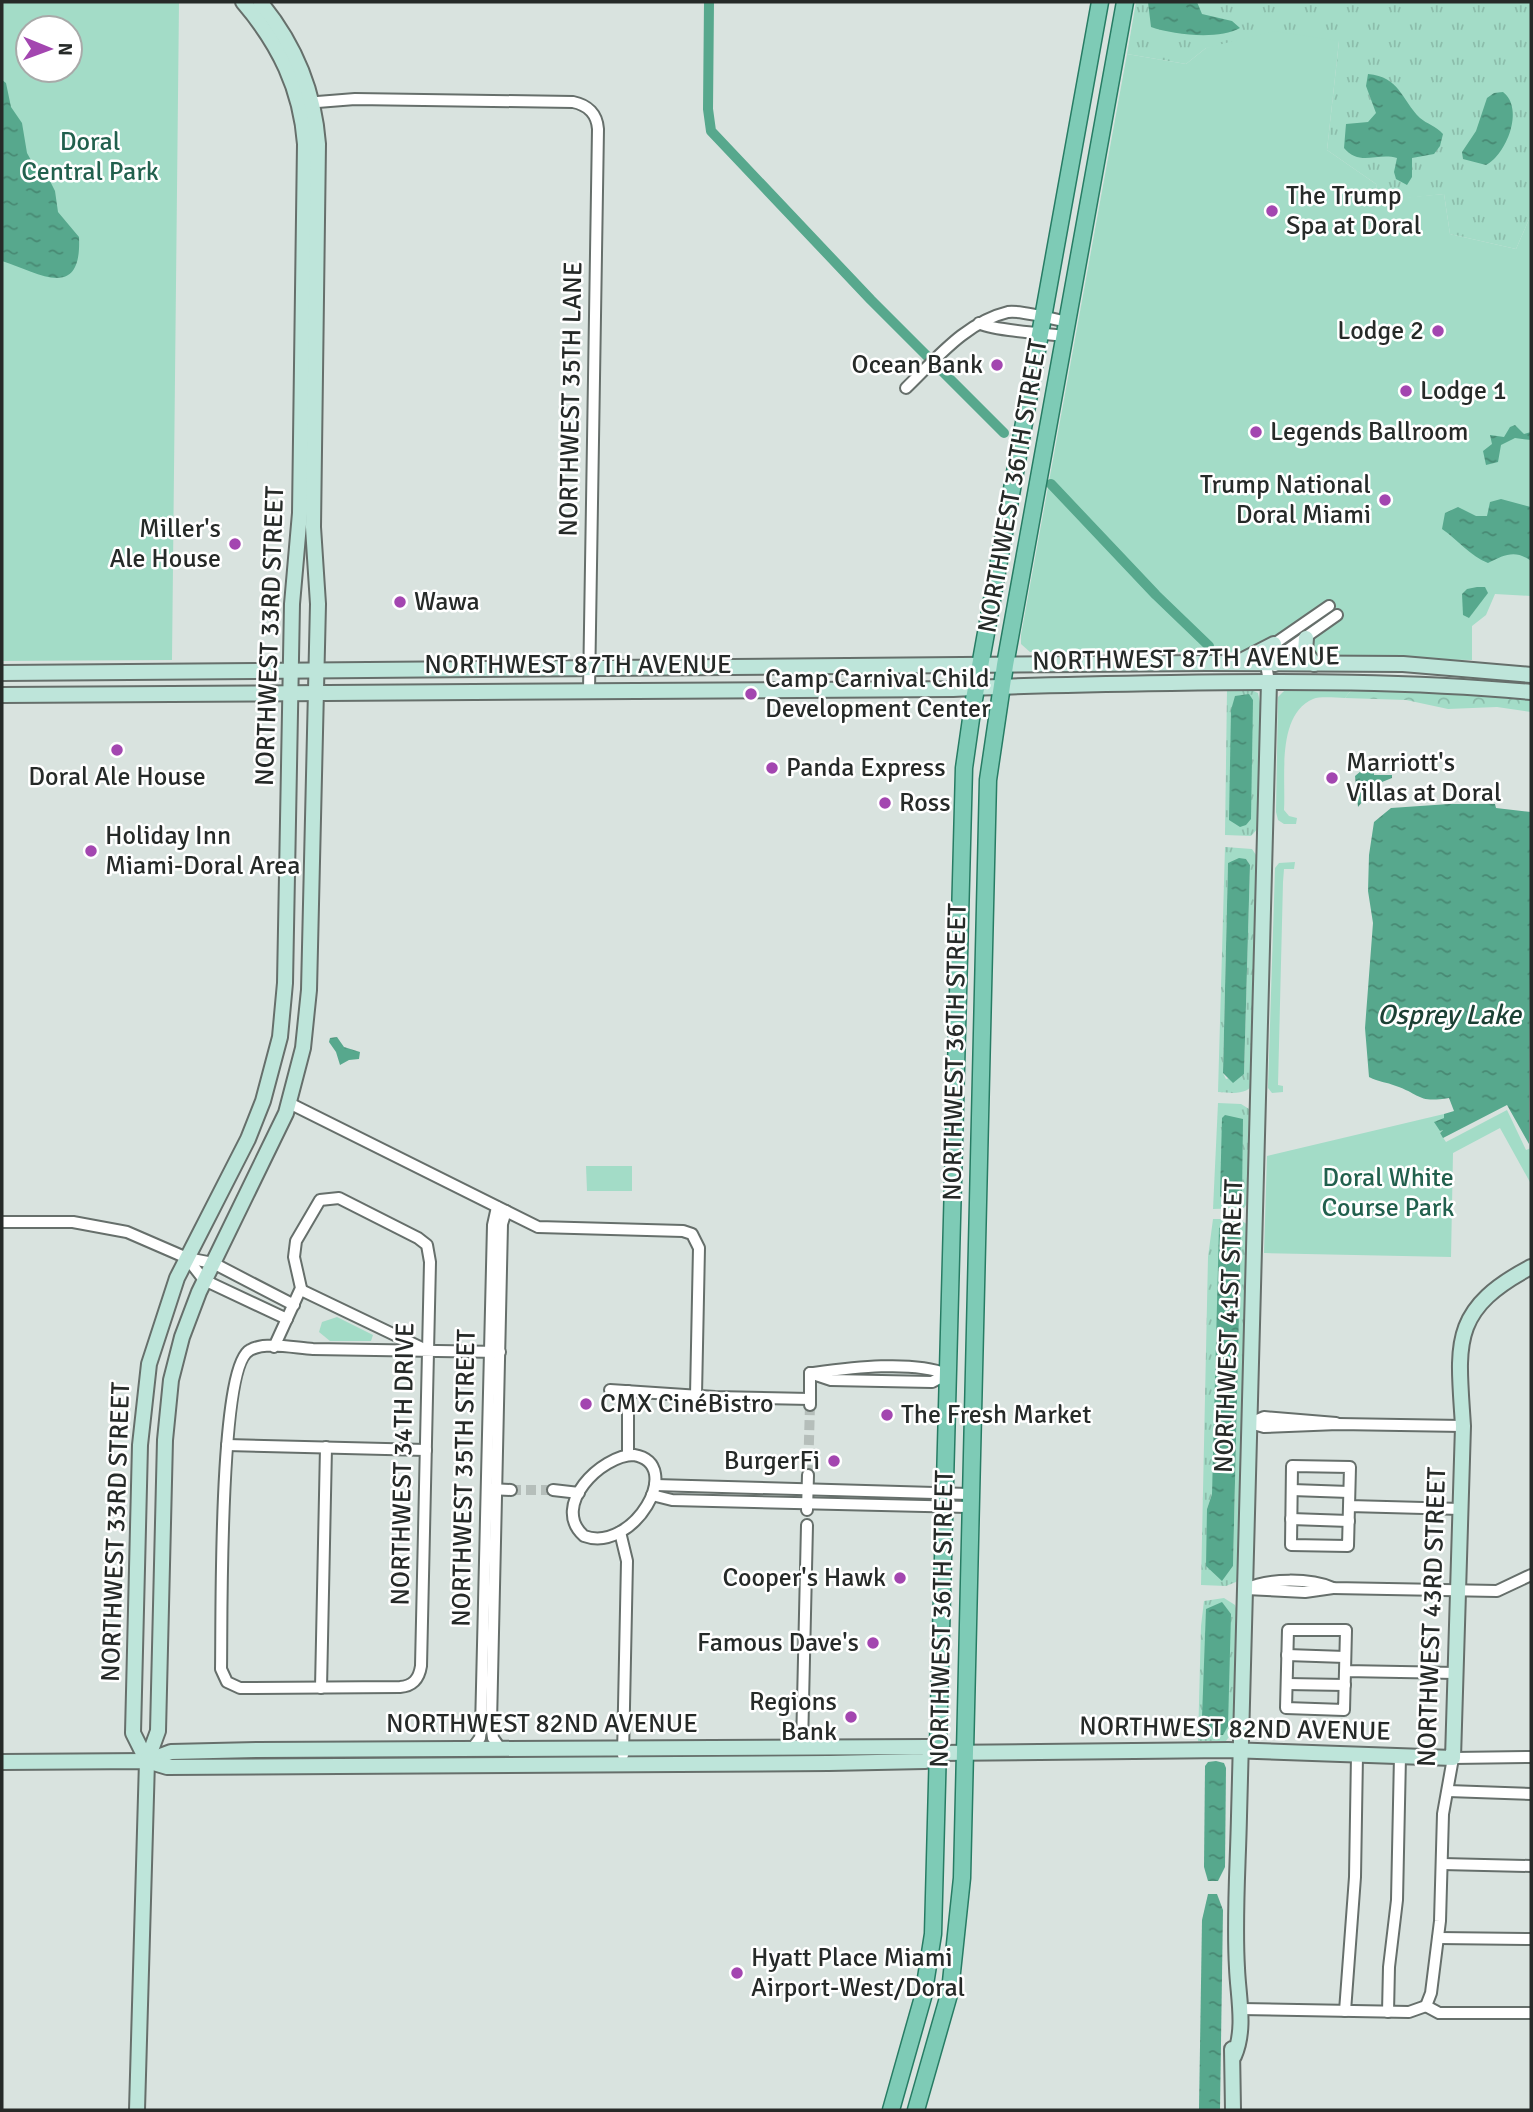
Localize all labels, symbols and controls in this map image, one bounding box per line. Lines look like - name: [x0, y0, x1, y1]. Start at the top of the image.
- north arrow: [14, 14, 84, 84]
- text: N: [53, 42, 77, 56]
- park label: Doral Central Park: [21, 126, 159, 188]
- place label: The Trump Spa at Doral: [1286, 180, 1421, 242]
- marker: The Trump Spa at Doral: [1264, 203, 1280, 219]
- street label: NORTHWEST 35TH LANE: [553, 261, 589, 537]
- place label: Lodge 2: [1337, 315, 1424, 347]
- marker: Lodge 2: [1430, 323, 1446, 339]
- street label: NORTHWEST 36TH STREET: [971, 336, 1055, 636]
- place label: Ocean Bank: [852, 349, 983, 381]
- marker: Ocean Bank: [989, 357, 1005, 373]
- place label: Lodge 1: [1420, 375, 1507, 407]
- marker: Lodge 1: [1398, 383, 1414, 399]
- place label: Legends Ballroom: [1270, 416, 1468, 448]
- marker: Legends Ballroom: [1248, 424, 1264, 440]
- place label: Trump National Doral Miami: [1200, 469, 1371, 531]
- street label: NORTHWEST 33RD STREET: [249, 485, 291, 787]
- marker: Trump National Doral Miami: [1377, 492, 1393, 508]
- place label: Miller's Ale House: [110, 513, 221, 575]
- marker: Miller's Ale House: [227, 536, 243, 552]
- place label: Wawa: [414, 586, 480, 618]
- marker: Wawa: [392, 594, 408, 610]
- street label: NORTHWEST 87TH AVENUE: [1032, 640, 1340, 678]
- street label: NORTHWEST 87TH AVENUE: [424, 649, 732, 681]
- place label: Camp Carnival Child Development Center: [765, 663, 991, 725]
- marker: Camp Carnival Child Development Center: [743, 686, 759, 702]
- marker: Doral Ale House: [109, 742, 125, 758]
- place label: Marriott's Villas at Doral: [1346, 747, 1502, 809]
- place label: Panda Express: [786, 752, 946, 784]
- marker: Panda Express: [764, 760, 780, 776]
- place label: Doral Ale House: [28, 761, 206, 793]
- marker: Marriott's Villas at Doral: [1324, 770, 1340, 786]
- place label: Ross: [899, 787, 951, 819]
- marker: Ross: [877, 795, 893, 811]
- place label: Holiday Inn Miami-Doral Area: [105, 820, 301, 882]
- marker: Holiday Inn Miami-Doral Area: [83, 843, 99, 859]
- street label: NORTHWEST 36TH STREET: [936, 903, 974, 1201]
- water label: Osprey Lake: [1377, 998, 1523, 1032]
- park label: Doral White Course Park: [1322, 1162, 1454, 1224]
- street label: NORTHWEST 41ST STREET: [1208, 1178, 1250, 1474]
- street label: NORTHWEST 34TH DRIVE: [385, 1322, 421, 1606]
- street label: NORTHWEST 35TH STREET: [445, 1329, 483, 1627]
- street label: NORTHWEST 33RD STREET: [95, 1381, 137, 1683]
- place label: CMX CinéBistro: [600, 1388, 773, 1420]
- marker: CMX CinéBistro: [578, 1396, 594, 1412]
- place label: The Fresh Market: [901, 1399, 1091, 1431]
- marker: The Fresh Market: [879, 1407, 895, 1423]
- place label: BurgerFi: [724, 1445, 820, 1477]
- marker: BurgerFi: [826, 1453, 842, 1469]
- street label: NORTHWEST 43RD STREET: [1411, 1466, 1453, 1768]
- street label: NORTHWEST 36TH STREET: [923, 1470, 961, 1768]
- place label: Cooper's Hawk: [722, 1562, 886, 1594]
- marker: Cooper's Hawk: [892, 1570, 908, 1586]
- place label: Famous Dave's: [697, 1627, 859, 1659]
- marker: Famous Dave's: [865, 1635, 881, 1651]
- place label: Regions Bank: [749, 1686, 837, 1748]
- street label: NORTHWEST 82ND AVENUE: [386, 1708, 698, 1740]
- marker: Regions Bank: [843, 1709, 859, 1725]
- street label: NORTHWEST 82ND AVENUE: [1079, 1710, 1391, 1748]
- place label: Hyatt Place Miami Airport-West/Doral: [751, 1942, 965, 2004]
- marker: Hyatt Place Miami Airport-West/Doral: [729, 1965, 745, 1981]

